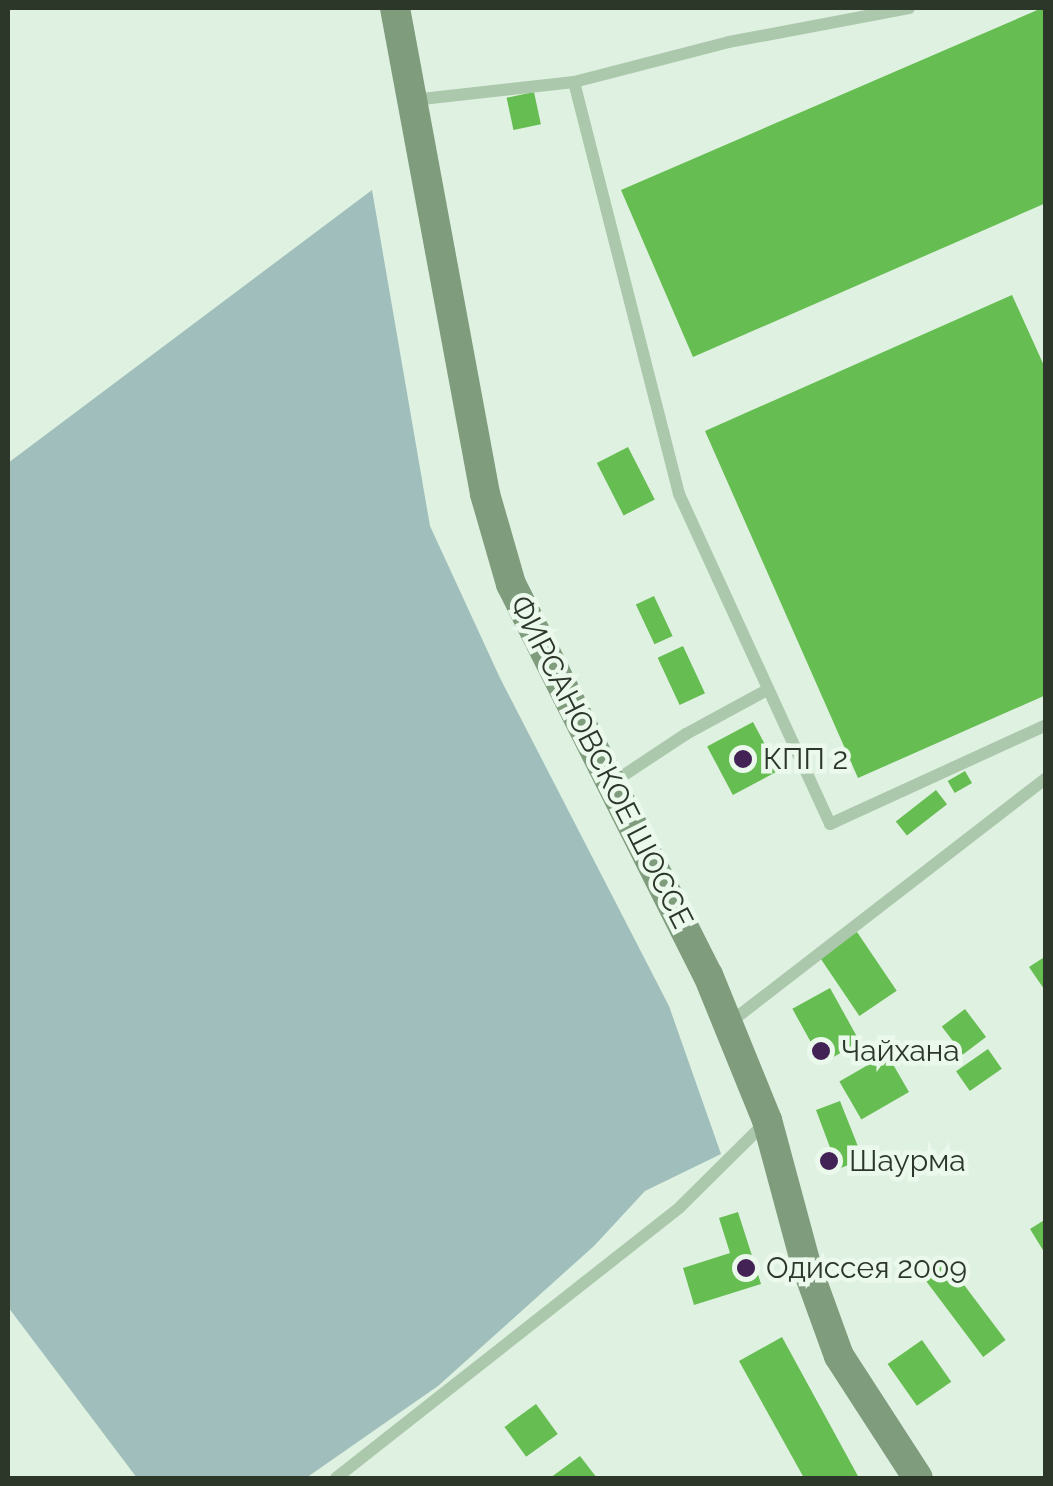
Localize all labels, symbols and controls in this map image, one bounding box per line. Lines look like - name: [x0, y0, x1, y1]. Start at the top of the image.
- street label: ФИРСАНОВСКОЕ ШОССЕ: [501, 590, 701, 934]
- place label: КПП 2: [763, 741, 848, 777]
- marker: КПП 2: [732, 748, 754, 770]
- place label: Чайхана: [841, 1033, 960, 1069]
- marker: Чайхана: [810, 1040, 832, 1062]
- place label: Шаурма: [849, 1143, 966, 1179]
- marker: Шаурма: [818, 1150, 840, 1172]
- place label: Одиссея 2009: [766, 1250, 967, 1286]
- marker: Одиссея 2009: [735, 1257, 757, 1279]

